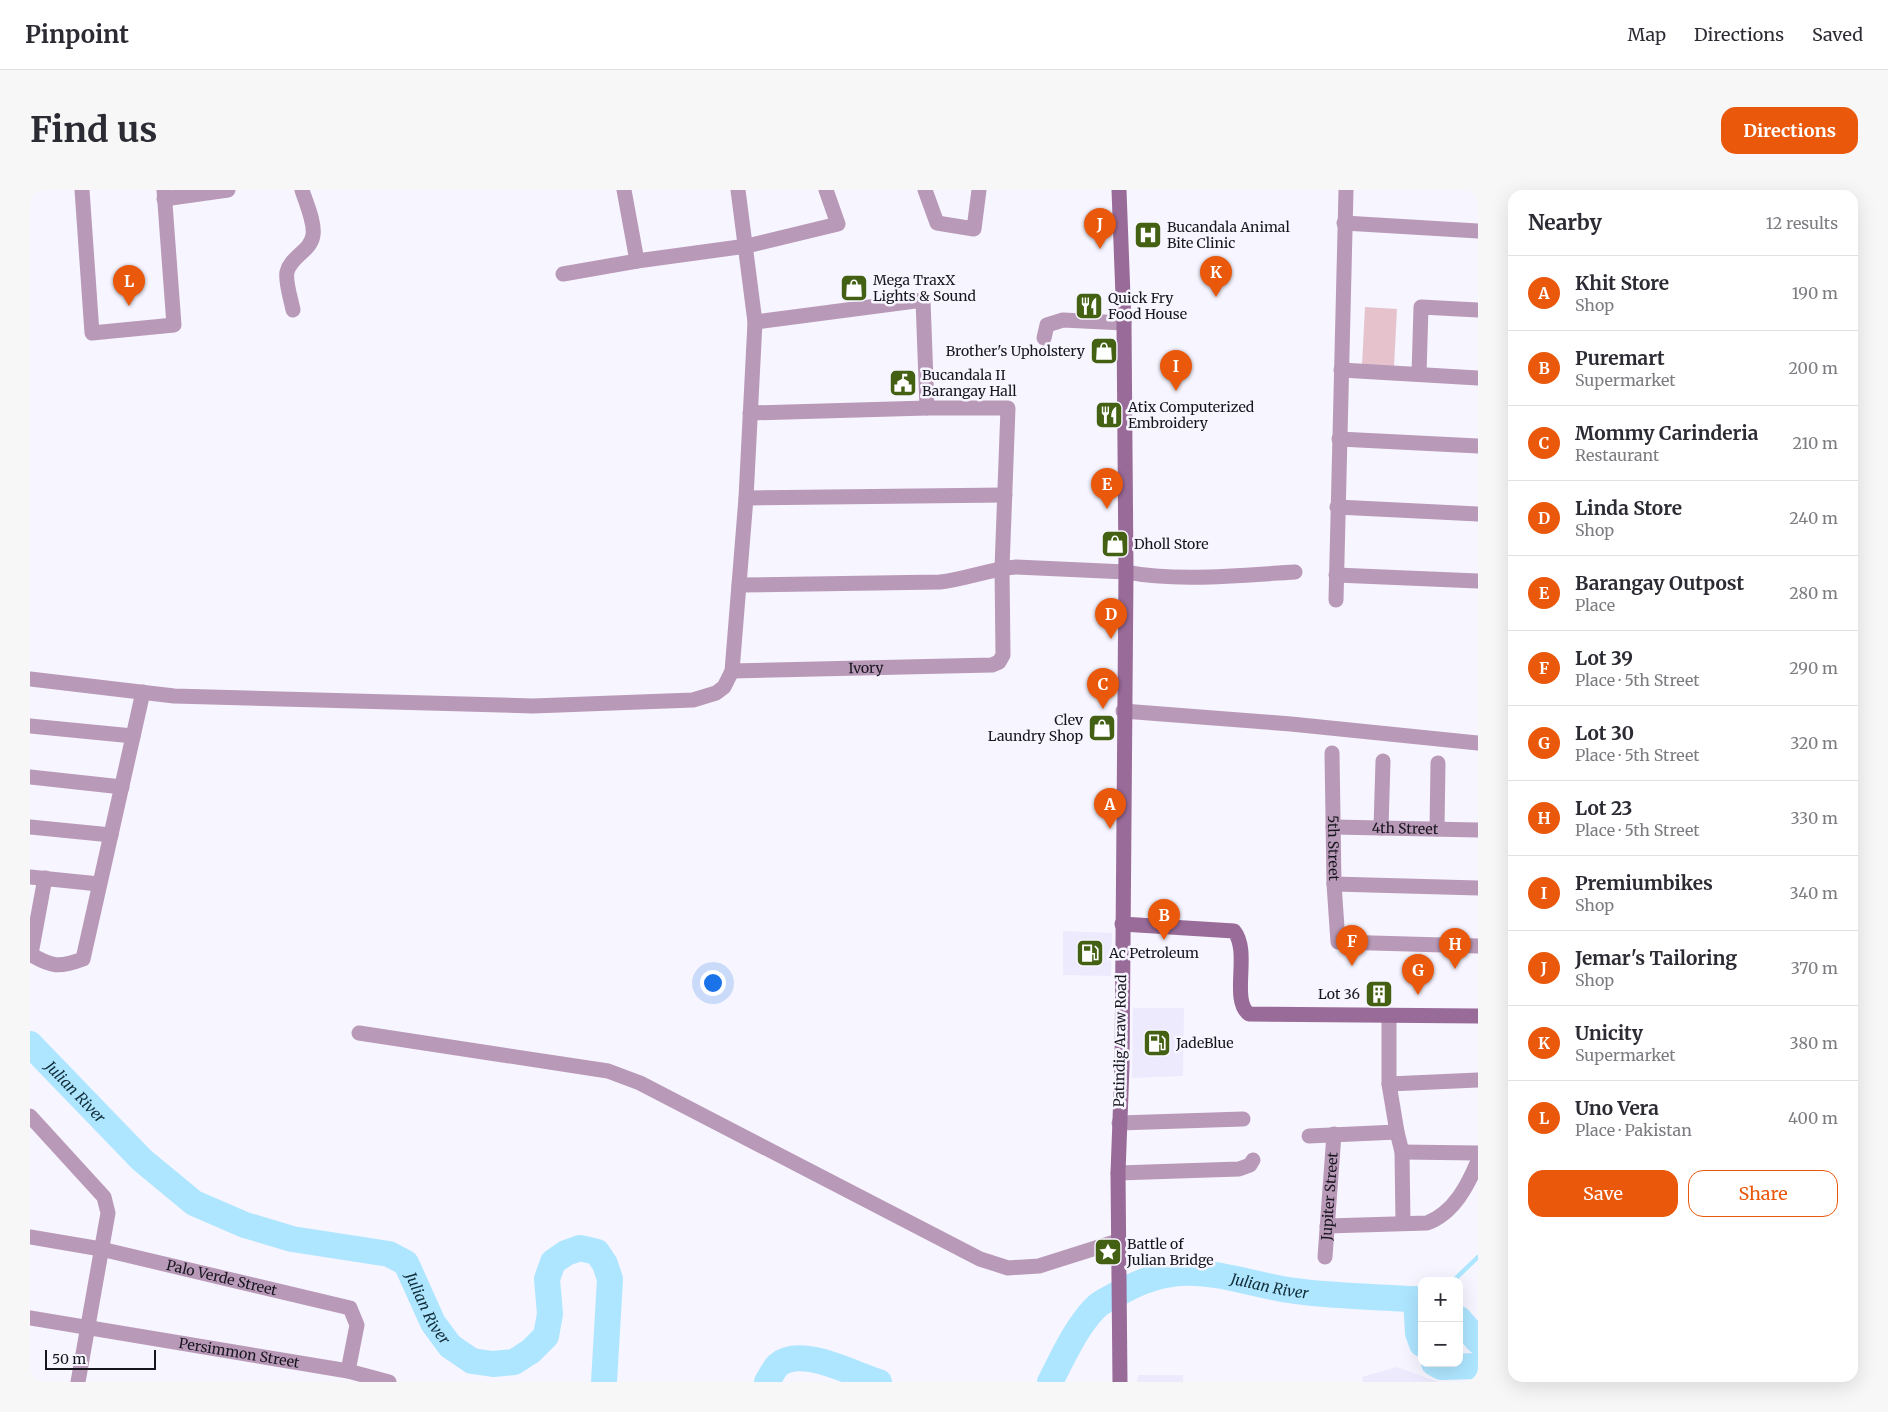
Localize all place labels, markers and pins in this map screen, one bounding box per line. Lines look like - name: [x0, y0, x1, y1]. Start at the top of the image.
- pin: J: [1084, 208, 1116, 249]
- place label: Bucandala Animal Bite Clinic: [1167, 218, 1290, 252]
- hospital icon: Bucandala Animal Bite Clinic: [1133, 220, 1163, 250]
- pin: K: [1200, 256, 1232, 297]
- pin: L: [113, 265, 145, 306]
- place label: Mega TraxX Lights & Sound: [873, 271, 977, 305]
- shop icon: Mega TraxX Lights & Sound: [839, 273, 869, 303]
- place label: Quick Fry Food House: [1108, 289, 1187, 323]
- restaurant icon: Quick Fry Food House: [1074, 291, 1104, 321]
- shop icon: Brother's Upholstery: [1089, 336, 1119, 366]
- place label: Brother's Upholstery: [946, 342, 1086, 360]
- pin: I: [1160, 350, 1192, 391]
- place label: Bucandala II Barangay Hall: [922, 366, 1017, 400]
- public building icon: Bucandala II Barangay Hall: [888, 368, 918, 398]
- place label: Atix Computerized Embroidery: [1127, 398, 1255, 432]
- restaurant icon: Atix Computerized Embroidery: [1094, 400, 1124, 430]
- pin: E: [1091, 468, 1123, 509]
- shop icon: Dholl Store: [1100, 529, 1130, 559]
- place label: Dholl Store: [1134, 535, 1208, 553]
- pin: D: [1095, 598, 1127, 639]
- pin: C: [1087, 668, 1119, 709]
- place label: Clev Laundry Shop: [988, 711, 1084, 745]
- shop icon: Clev Laundry Shop: [1087, 713, 1117, 743]
- pin: A: [1094, 788, 1126, 829]
- pin: B: [1148, 899, 1180, 940]
- pin: F: [1336, 925, 1368, 966]
- pin: H: [1439, 928, 1471, 969]
- fuel station icon: Ac Petroleum: [1075, 938, 1105, 968]
- place label: Ac Petroleum: [1108, 944, 1199, 962]
- pin: G: [1402, 954, 1434, 995]
- building icon: Lot 36: [1364, 979, 1394, 1009]
- place label: Lot 36: [1318, 985, 1360, 1003]
- fuel station icon: JadeBlue: [1142, 1028, 1172, 1058]
- place label: JadeBlue: [1175, 1034, 1234, 1052]
- place label: Battle of Julian Bridge: [1126, 1235, 1214, 1269]
- place icon: Battle of Julian Bridge: [1093, 1237, 1123, 1267]

